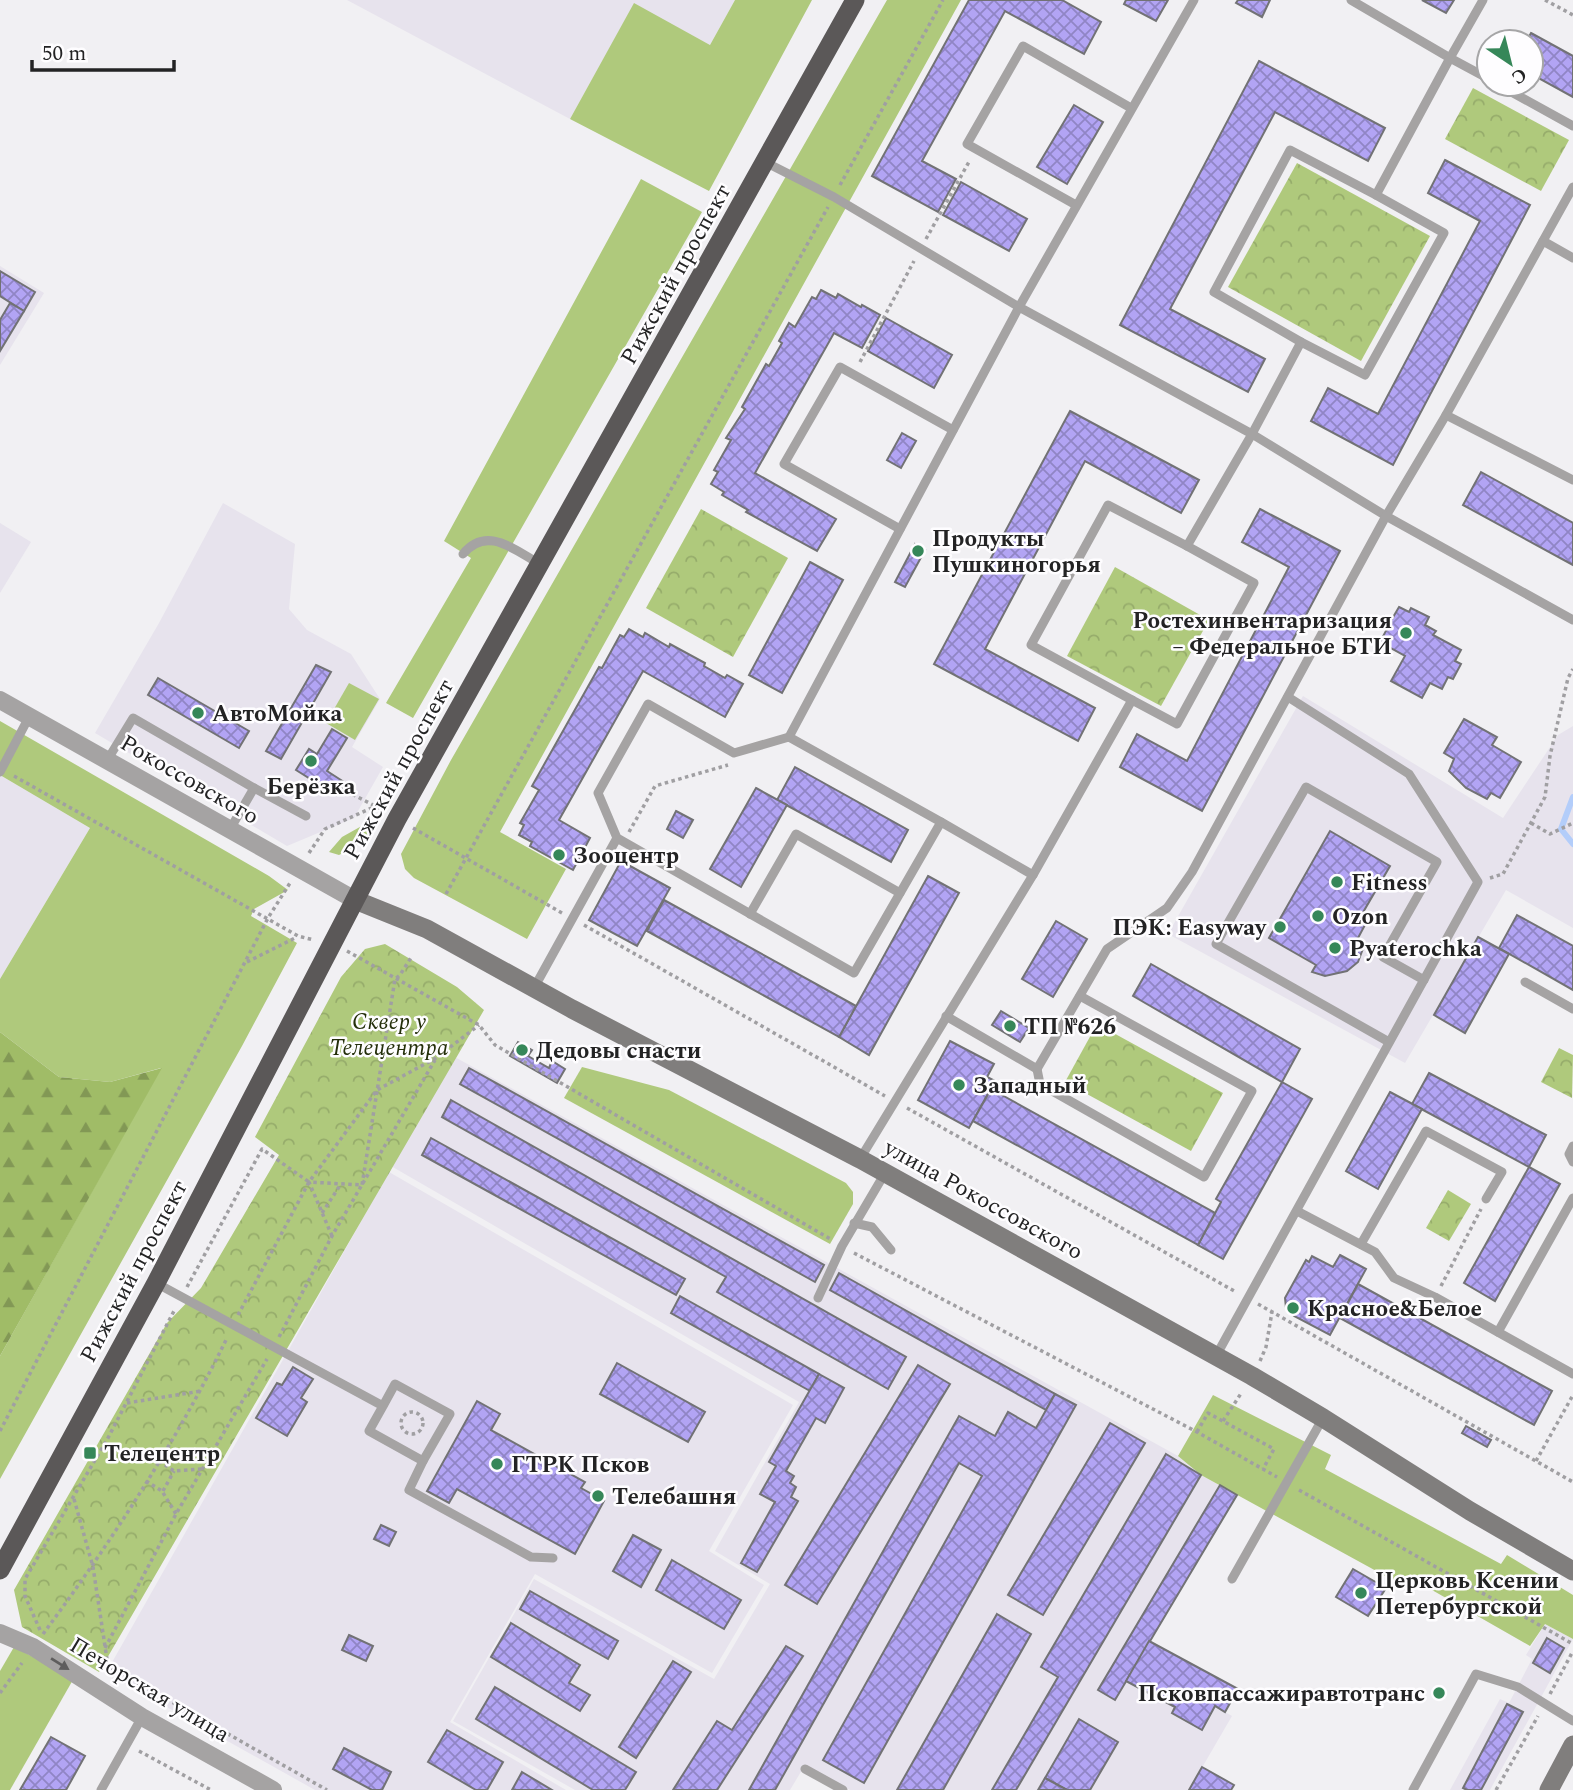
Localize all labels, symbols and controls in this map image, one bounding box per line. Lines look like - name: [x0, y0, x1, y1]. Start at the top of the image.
- scale bar: [32, 28, 173, 72]
- north arrow: [1475, 28, 1545, 98]
- text: 50 m: [42, 38, 86, 70]
- text: С: [1505, 60, 1533, 91]
- street label: Рижский проспект: [612, 178, 741, 372]
- place label: Продукты Пушкиногорья: [932, 522, 1101, 583]
- marker: Продукты Пушкиногорья: [910, 543, 926, 559]
- place label: Ростехинвентаризация – Федеральное БТИ: [1132, 604, 1392, 665]
- marker: Ростехинвентаризация – Федеральное БТИ: [1398, 625, 1414, 641]
- street label: Рижский проспект: [335, 673, 464, 867]
- place label: АвтоМойка: [212, 697, 342, 732]
- marker: АвтоМойка: [190, 705, 206, 721]
- street label: Рокоссовского: [113, 726, 265, 834]
- marker: Берёзка: [303, 753, 319, 769]
- place label: Берёзка: [266, 770, 356, 805]
- place label: Зооцентр: [573, 839, 679, 874]
- marker: Зооцентр: [551, 847, 567, 863]
- place label: Fitness: [1351, 866, 1428, 901]
- marker: Fitness: [1329, 874, 1345, 890]
- place label: Ozon: [1332, 900, 1388, 935]
- marker: Ozon: [1310, 908, 1326, 924]
- place label: ПЭК: Easyway: [1112, 911, 1267, 946]
- marker: ПЭК: Easyway: [1272, 919, 1288, 935]
- place label: Pyaterochka: [1349, 932, 1482, 967]
- marker: Pyaterochka: [1327, 940, 1343, 956]
- park label: Сквер у Телецентра: [329, 1005, 449, 1066]
- place label: ТП №626: [1024, 1010, 1116, 1045]
- marker: ТП №626: [1002, 1018, 1018, 1034]
- place label: Дедовы снасти: [536, 1034, 701, 1069]
- marker: Дедовы снасти: [514, 1042, 530, 1058]
- place label: Западный: [973, 1069, 1086, 1104]
- marker: Западный: [951, 1077, 967, 1093]
- street label: улица Рокоссовского: [876, 1130, 1089, 1270]
- street label: Рижский проспект: [71, 1174, 197, 1369]
- place label: Красное&Белое: [1307, 1292, 1482, 1327]
- marker: Красное&Белое: [1285, 1300, 1301, 1316]
- place label: Телецентр: [104, 1437, 220, 1472]
- marker: Телецентр: [82, 1445, 98, 1461]
- place label: ГТРК Псков: [511, 1448, 650, 1483]
- marker: ГТРК Псков: [489, 1456, 505, 1472]
- place label: Телебашня: [612, 1480, 736, 1515]
- marker: Телебашня: [590, 1488, 606, 1504]
- place label: Церковь Ксении Петербургской: [1375, 1564, 1559, 1625]
- marker: Церковь Ксении Петербургской: [1353, 1585, 1369, 1601]
- street label: Печорская улица: [62, 1628, 236, 1752]
- one-way arrow: [51, 1658, 70, 1671]
- place label: Псковпассажиравтотранс: [1138, 1677, 1425, 1712]
- marker: Псковпассажиравтотранс: [1431, 1685, 1447, 1701]

